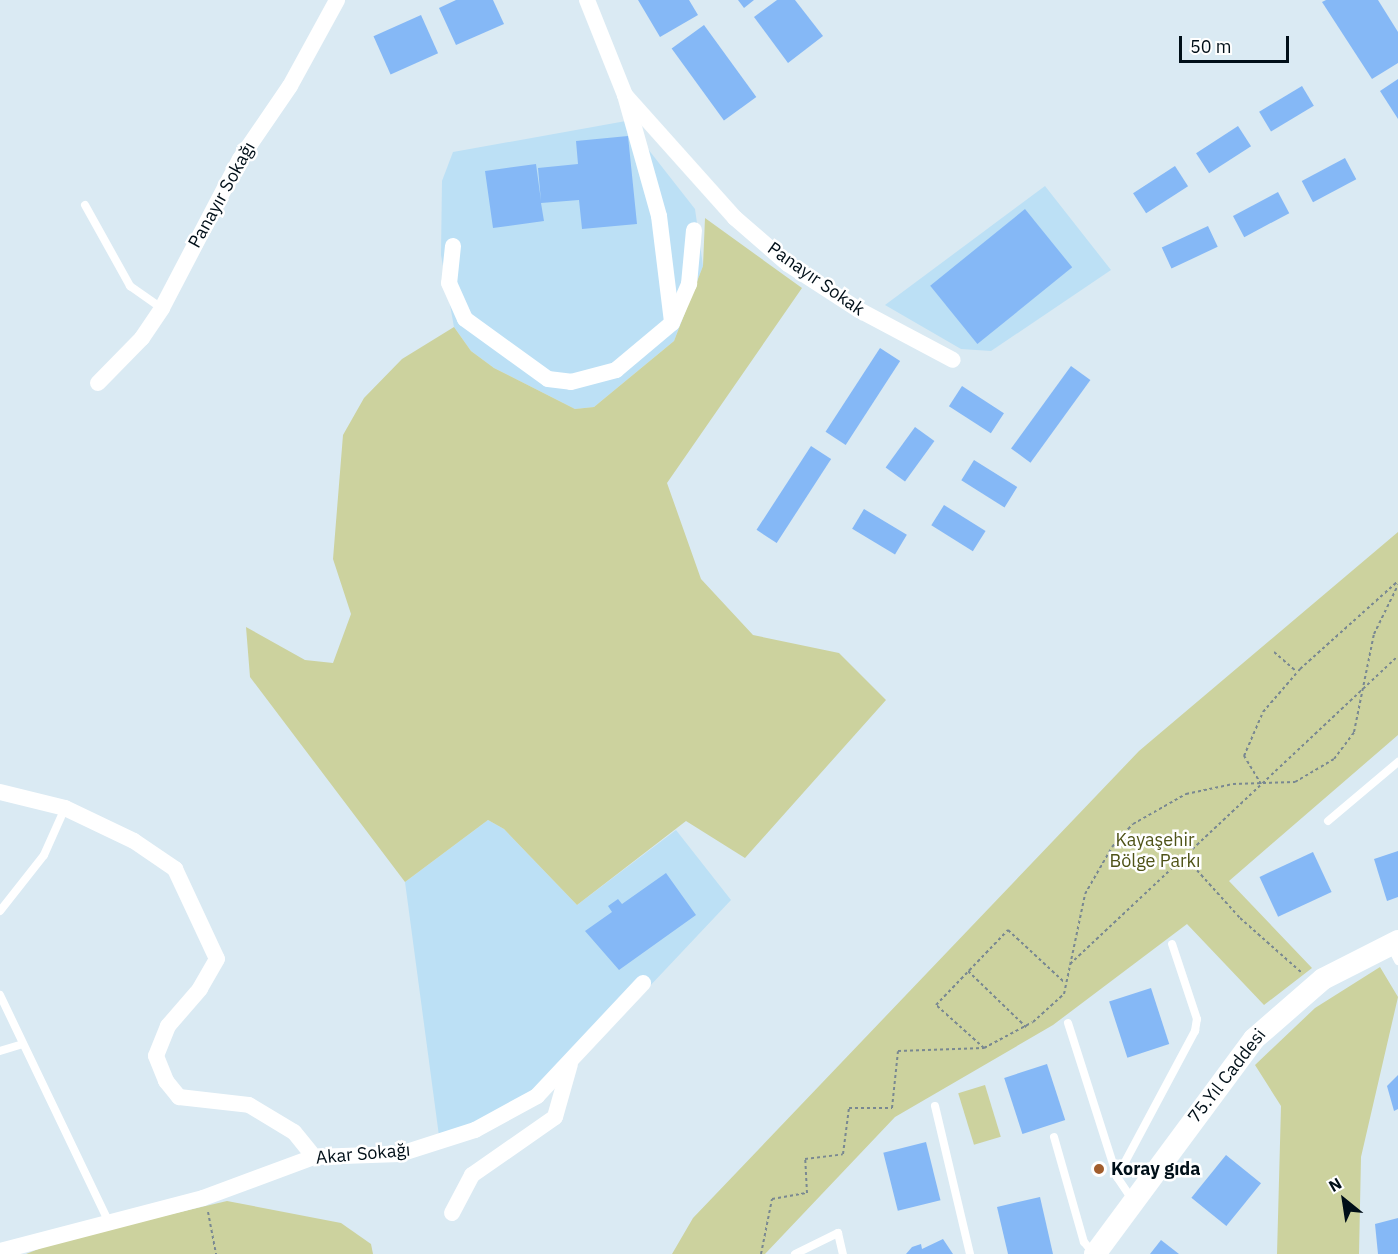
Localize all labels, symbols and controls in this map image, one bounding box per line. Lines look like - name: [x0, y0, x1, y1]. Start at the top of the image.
- scale bar: [1182, 24, 1292, 62]
- text: 50 m: [1190, 35, 1232, 58]
- street label: Panayır Sokağı: [184, 138, 260, 252]
- street label: Panayır Sokak: [763, 238, 869, 320]
- park label: Kayaşehir Bölge Parkı: [1109, 830, 1201, 872]
- street label: 75.Yıl Caddesi: [1183, 1025, 1271, 1127]
- street label: Akar Sokağı: [315, 1139, 411, 1169]
- place label: Koray gıda: [1111, 1158, 1200, 1180]
- marker: Koray gıda: [1092, 1162, 1106, 1176]
- north arrow: [1314, 1170, 1374, 1230]
- text: N: [1325, 1173, 1345, 1196]

